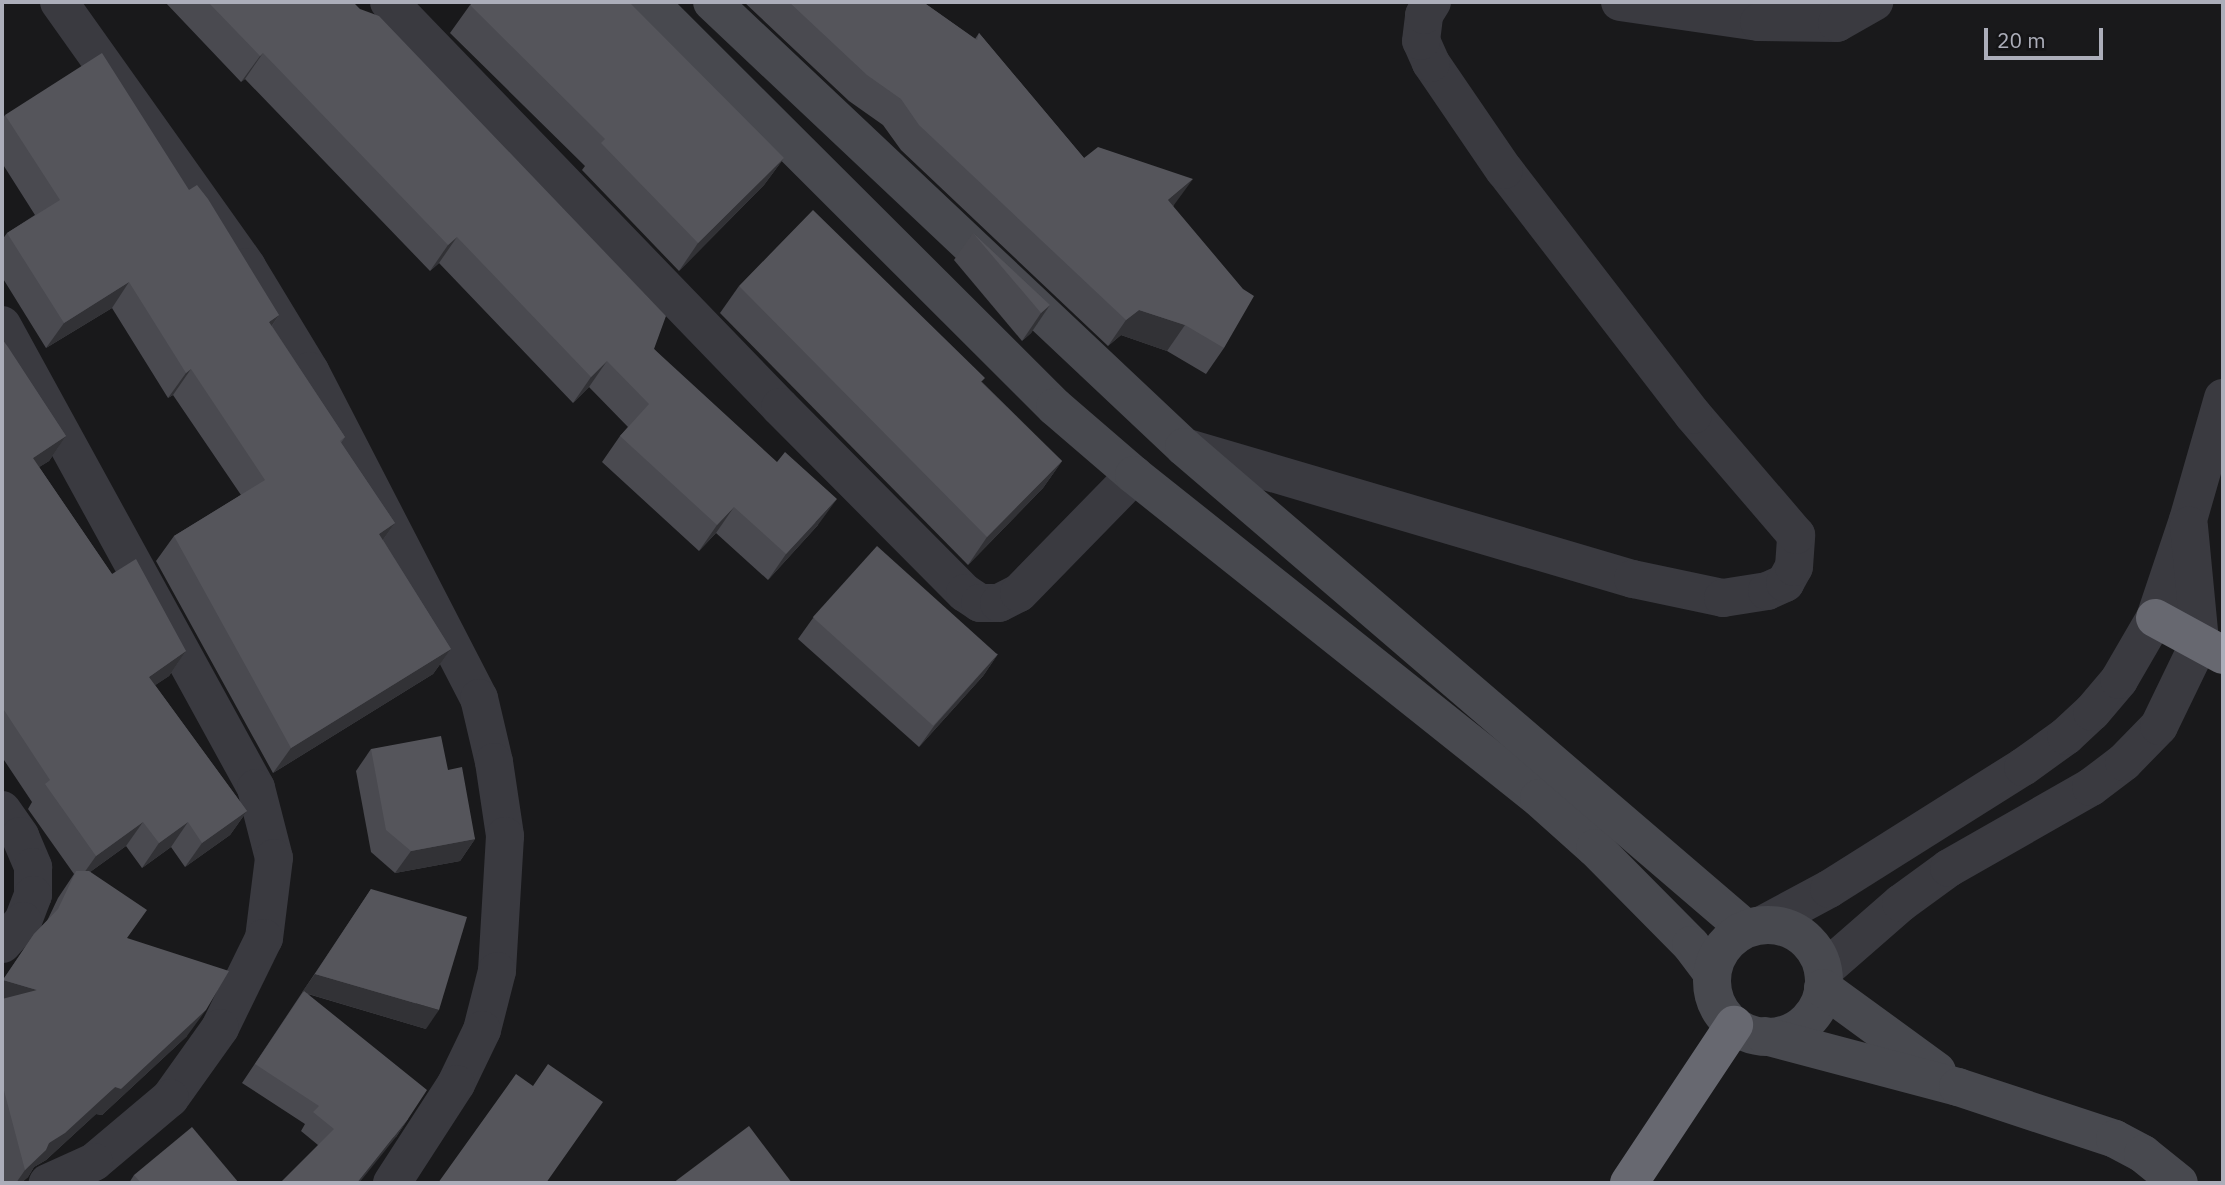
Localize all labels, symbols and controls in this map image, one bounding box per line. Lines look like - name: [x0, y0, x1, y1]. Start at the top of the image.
- scale bar: [1987, 14, 2106, 58]
- text: 20 m: [1997, 26, 2046, 54]

